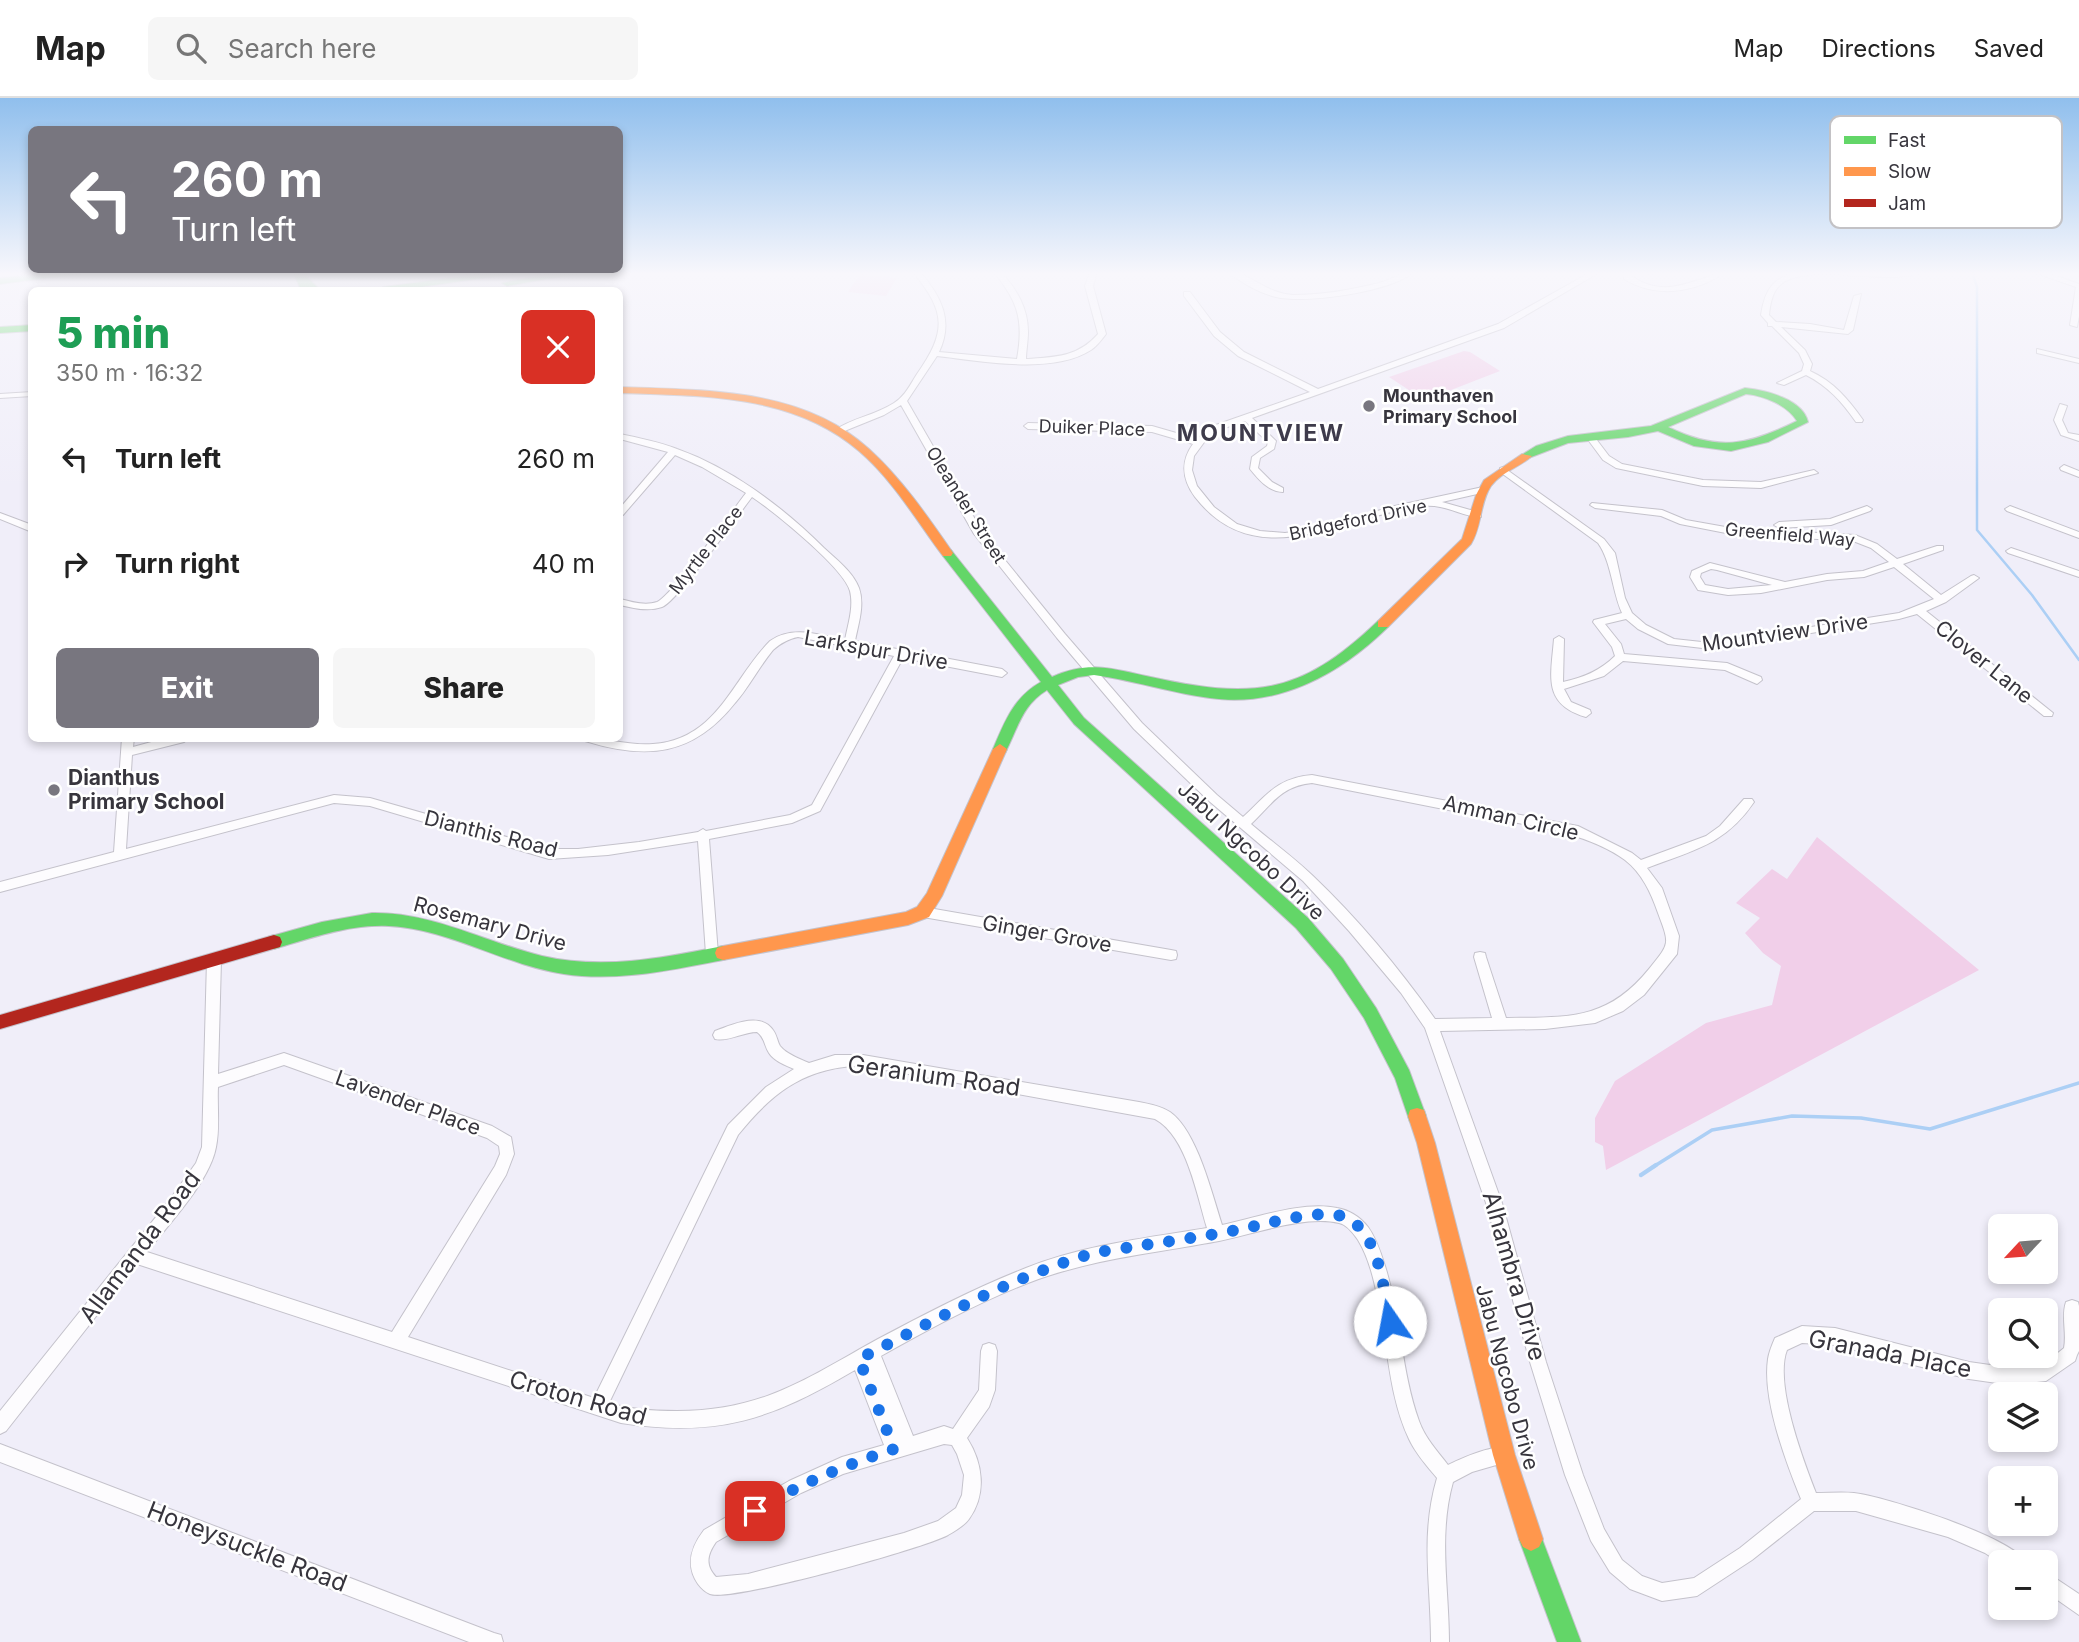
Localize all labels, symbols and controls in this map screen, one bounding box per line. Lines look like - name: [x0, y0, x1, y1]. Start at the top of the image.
- search box: [148, 17, 638, 80]
- text: Map: [35, 28, 106, 68]
- icon: search: [172, 29, 210, 67]
- text: Search here: [228, 33, 376, 64]
- text: Map: [1734, 34, 1783, 63]
- text: Directions: [1821, 34, 1936, 63]
- text: Saved: [1974, 34, 2044, 63]
- legend: [1830, 116, 2062, 228]
- text: Fast: [1888, 129, 1926, 152]
- text: 260 m: [171, 150, 323, 209]
- icon: left: [56, 154, 147, 245]
- text: Slow: [1888, 160, 1931, 183]
- text: Jam: [1888, 192, 1926, 215]
- text: Turn left: [171, 210, 296, 249]
- text: 5 min: [56, 307, 170, 358]
- button: close: [521, 310, 595, 384]
- text: 350 m · 16:32: [56, 359, 203, 387]
- place label: Mounthaven Primary School: [1383, 385, 1517, 427]
- marker: Mounthaven Primary School: [1361, 398, 1377, 414]
- street label: Duiker Place: [1038, 415, 1146, 440]
- district label: MOUNTVIEW: [1177, 419, 1345, 447]
- icon: left: [56, 440, 94, 478]
- street label: Oleander Street: [922, 442, 1011, 567]
- text: Turn left: [115, 443, 221, 474]
- text: 260 m: [517, 443, 595, 474]
- street label: Bridgeford Drive: [1287, 495, 1429, 544]
- street label: Myrtle Place: [665, 501, 747, 598]
- street label: Greenfield Way: [1724, 518, 1856, 551]
- icon: right: [56, 545, 94, 583]
- text: Turn right: [115, 548, 240, 579]
- text: 40 m: [532, 548, 595, 579]
- street label: Mountview Drive: [1700, 608, 1870, 657]
- street label: Clover Lane: [1930, 615, 2038, 709]
- street label: Larkspur Drive: [802, 625, 950, 674]
- button: Exit: [56, 648, 319, 728]
- button: Share: [333, 648, 595, 728]
- place label: Dianthus Primary School: [68, 765, 225, 814]
- street label: Jabu Ngcobo Drive: [1173, 776, 1330, 925]
- marker: Dianthus Primary School: [46, 782, 62, 798]
- street label: Amman Circle: [1441, 790, 1581, 845]
- street label: Dianthis Road: [422, 805, 560, 862]
- street label: Rosemary Drive: [411, 891, 569, 956]
- street label: Ginger Grove: [980, 910, 1114, 957]
- street label: Geranium Road: [846, 1049, 1022, 1102]
- street label: Lavender Place: [332, 1065, 484, 1140]
- street label: Allamanda Road: [73, 1165, 206, 1329]
- street label: Alhambra Drive: [1476, 1188, 1552, 1364]
- north arrow: [1988, 1214, 2058, 1284]
- map controls: [1988, 1214, 2058, 1620]
- street label: Jabu Ngcobo Drive: [1471, 1281, 1544, 1473]
- position arrow: [1353, 1285, 1427, 1359]
- button: search: [1988, 1298, 2058, 1368]
- street label: Granada Place: [1806, 1324, 1974, 1384]
- street label: Croton Road: [506, 1364, 650, 1431]
- button: layers: [1988, 1382, 2058, 1452]
- button: +: [1988, 1466, 2058, 1536]
- pin: [725, 1481, 785, 1541]
- icon: arrive: [736, 1492, 774, 1530]
- street label: Honeysuckle Road: [143, 1495, 351, 1598]
- button: −: [1988, 1550, 2058, 1620]

